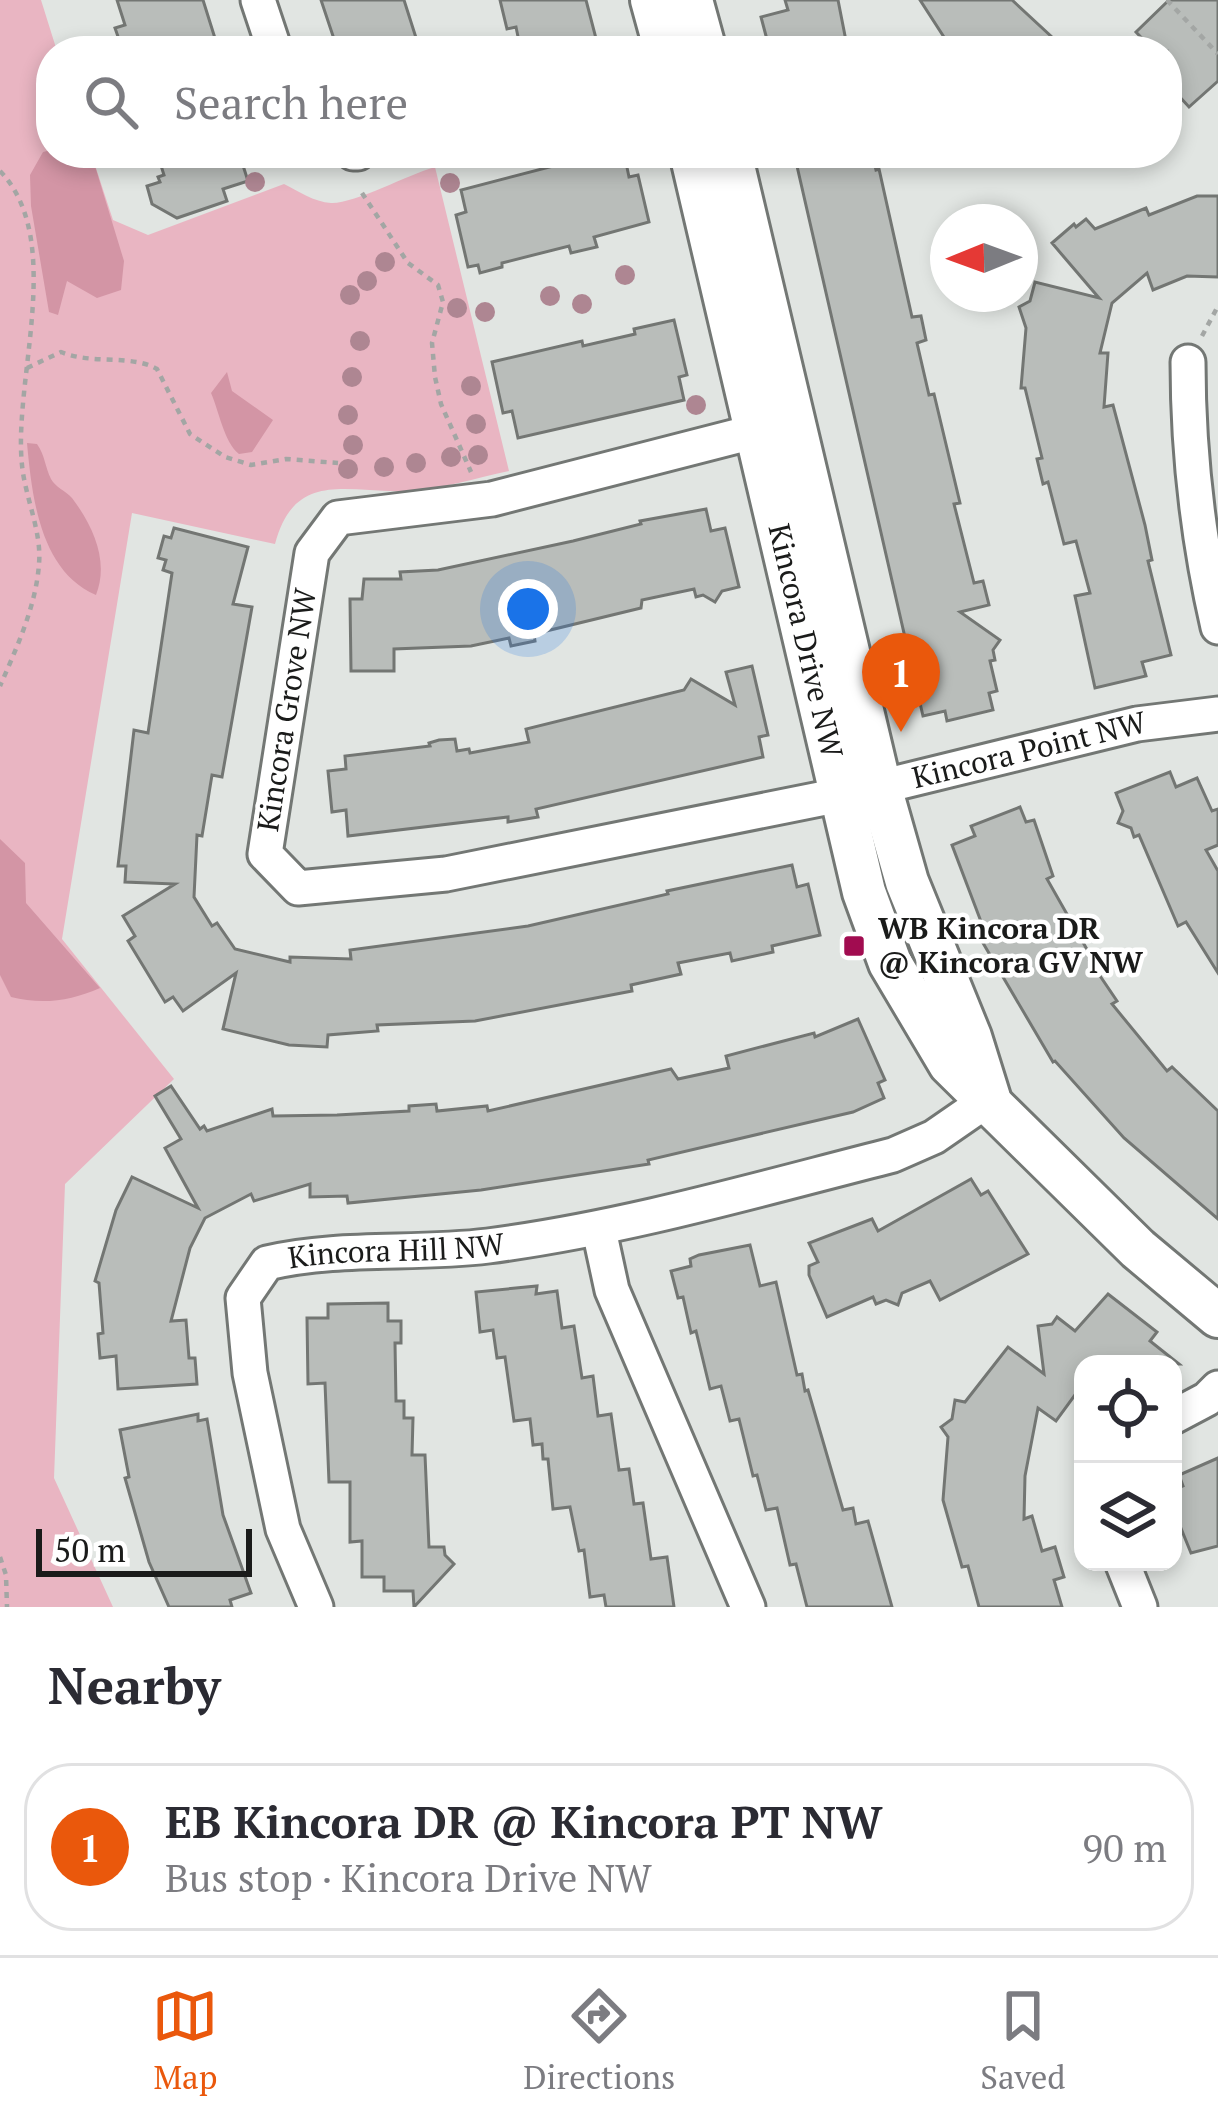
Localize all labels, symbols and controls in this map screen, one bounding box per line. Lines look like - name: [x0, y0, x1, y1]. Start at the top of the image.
- search box: [36, 36, 1182, 168]
- icon: search: [78, 69, 144, 135]
- text: Search here: [174, 72, 408, 132]
- north arrow: [930, 204, 1038, 312]
- street label: Kincora Drive NW: [759, 520, 853, 763]
- your location: [498, 579, 558, 639]
- street label: Kincora Grove NW: [247, 585, 325, 834]
- pin: 1: [862, 633, 940, 732]
- street label: Kincora Point NW: [908, 701, 1151, 797]
- place label: WB Kincora DR @ Kincora GV NW: [878, 908, 1143, 982]
- marker: WB Kincora DR @ Kincora GV NW: [841, 933, 867, 959]
- street label: Kincora Hill NW: [285, 1223, 508, 1277]
- map controls: [1074, 1355, 1182, 1571]
- button: locate: [1074, 1355, 1182, 1463]
- button: layers: [1074, 1463, 1182, 1571]
- scale bar: [36, 1523, 252, 1576]
- text: 50 m: [54, 1528, 126, 1571]
- text: Nearby: [48, 1651, 221, 1719]
- text: EB Kincora DR @ Kincora PT NW: [165, 1791, 882, 1851]
- text: 1: [79, 1821, 101, 1873]
- text: 90 m: [1082, 1821, 1167, 1873]
- text: Bus stop · Kincora Drive NW: [165, 1851, 652, 1903]
- tab: Map: [152, 1983, 218, 2098]
- tab: Directions: [523, 1983, 675, 2098]
- tab: Saved: [980, 1983, 1066, 2098]

